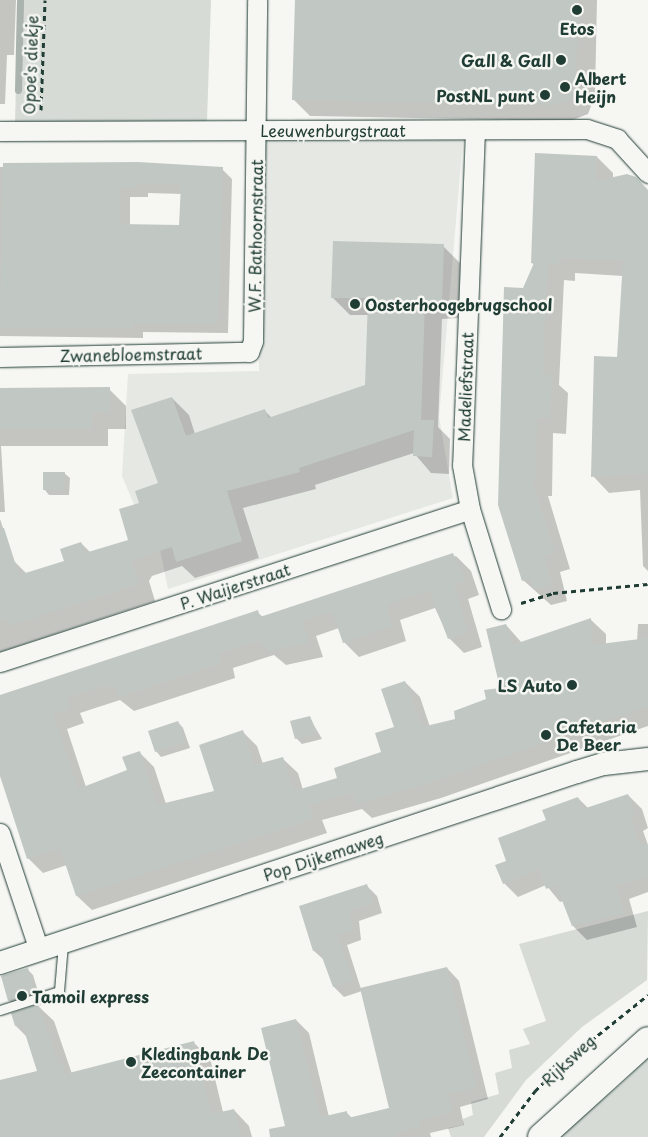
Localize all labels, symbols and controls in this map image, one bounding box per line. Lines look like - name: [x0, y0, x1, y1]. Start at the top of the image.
- marker: Etos: [571, 4, 583, 16]
- street label: Opoe's diekje: [19, 15, 41, 115]
- place label: Etos: [560, 18, 594, 38]
- place label: Gall & Gall: [460, 50, 551, 70]
- marker: Gall & Gall: [555, 54, 567, 66]
- place label: Albert Heijn: [575, 68, 626, 106]
- marker: Albert Heijn: [559, 81, 571, 93]
- place label: PostNL punt: [435, 85, 535, 105]
- marker: PostNL punt: [539, 89, 551, 101]
- street label: Leeuwenburgstraat: [260, 120, 406, 140]
- street label: W.F. Bathoornstraat: [244, 158, 266, 314]
- place label: Oosterhoogebrugschool: [365, 294, 552, 314]
- marker: Oosterhoogebrugschool: [349, 298, 361, 310]
- street label: Madeliefstraat: [453, 332, 477, 442]
- street label: Zwanebloemstraat: [60, 343, 202, 365]
- street label: P. Waijerstraat: [177, 559, 293, 613]
- place label: LS Auto: [498, 675, 562, 695]
- marker: LS Auto: [566, 679, 578, 691]
- place label: Cafetaria De Beer: [556, 716, 637, 754]
- marker: Cafetaria De Beer: [540, 729, 552, 741]
- street label: Pop Dijkemaweg: [261, 828, 385, 884]
- place label: Tamoil express: [32, 986, 150, 1006]
- marker: Tamoil express: [16, 990, 28, 1002]
- street label: Rijksweg: [537, 1031, 599, 1089]
- place label: Kledingbank De Zeecontainer: [141, 1043, 268, 1081]
- marker: Kledingbank De Zeecontainer: [125, 1056, 137, 1068]

